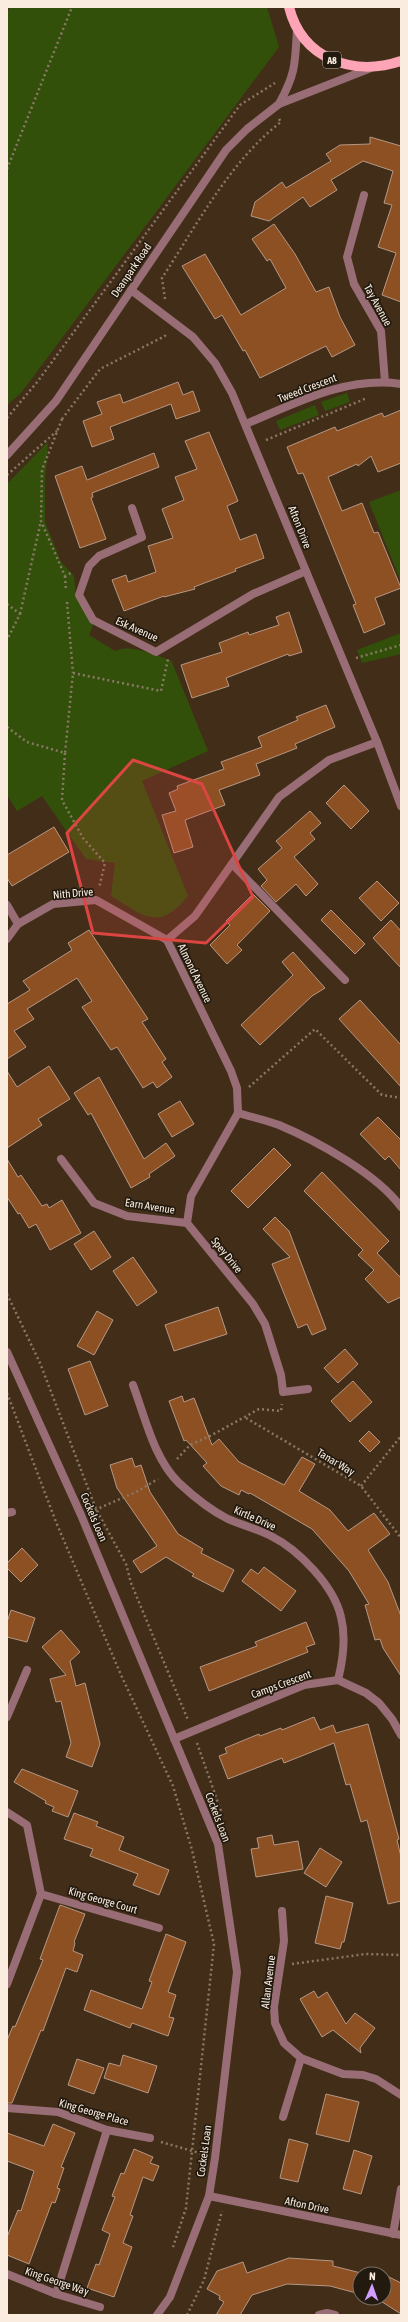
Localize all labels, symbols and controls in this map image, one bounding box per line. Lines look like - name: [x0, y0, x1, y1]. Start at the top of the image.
- road number: A8: [323, 52, 341, 68]
- street label: Deanpark Road: [109, 241, 153, 299]
- street label: Tay Avenue: [362, 282, 394, 328]
- street label: Tweed Crescent: [276, 371, 338, 405]
- street label: Afton Drive: [286, 504, 314, 550]
- street label: Esk Avenue: [114, 614, 160, 644]
- street label: Nith Drive: [52, 885, 94, 901]
- street label: Almond Avenue: [176, 942, 214, 1004]
- street label: Earn Avenue: [124, 1196, 176, 1216]
- street label: Spey Drive: [209, 1235, 245, 1275]
- street label: Tanar Way: [315, 1446, 357, 1478]
- street label: Cockels Loan: [78, 1491, 110, 1543]
- street label: Kirtle Drive: [232, 1503, 278, 1533]
- street label: Camps Crescent: [249, 1668, 313, 1700]
- street label: Cockels Loan: [203, 1791, 233, 1843]
- street label: King George Court: [67, 1884, 139, 1916]
- street label: Allan Avenue: [259, 1955, 277, 2009]
- street label: King George Place: [58, 2096, 130, 2128]
- street label: Cockels Loan: [194, 2124, 214, 2178]
- street label: Afton Drive: [284, 2194, 330, 2216]
- street label: King George Way: [24, 2264, 91, 2298]
- north arrow: [352, 2266, 392, 2306]
- text: N: [369, 2270, 376, 2282]

